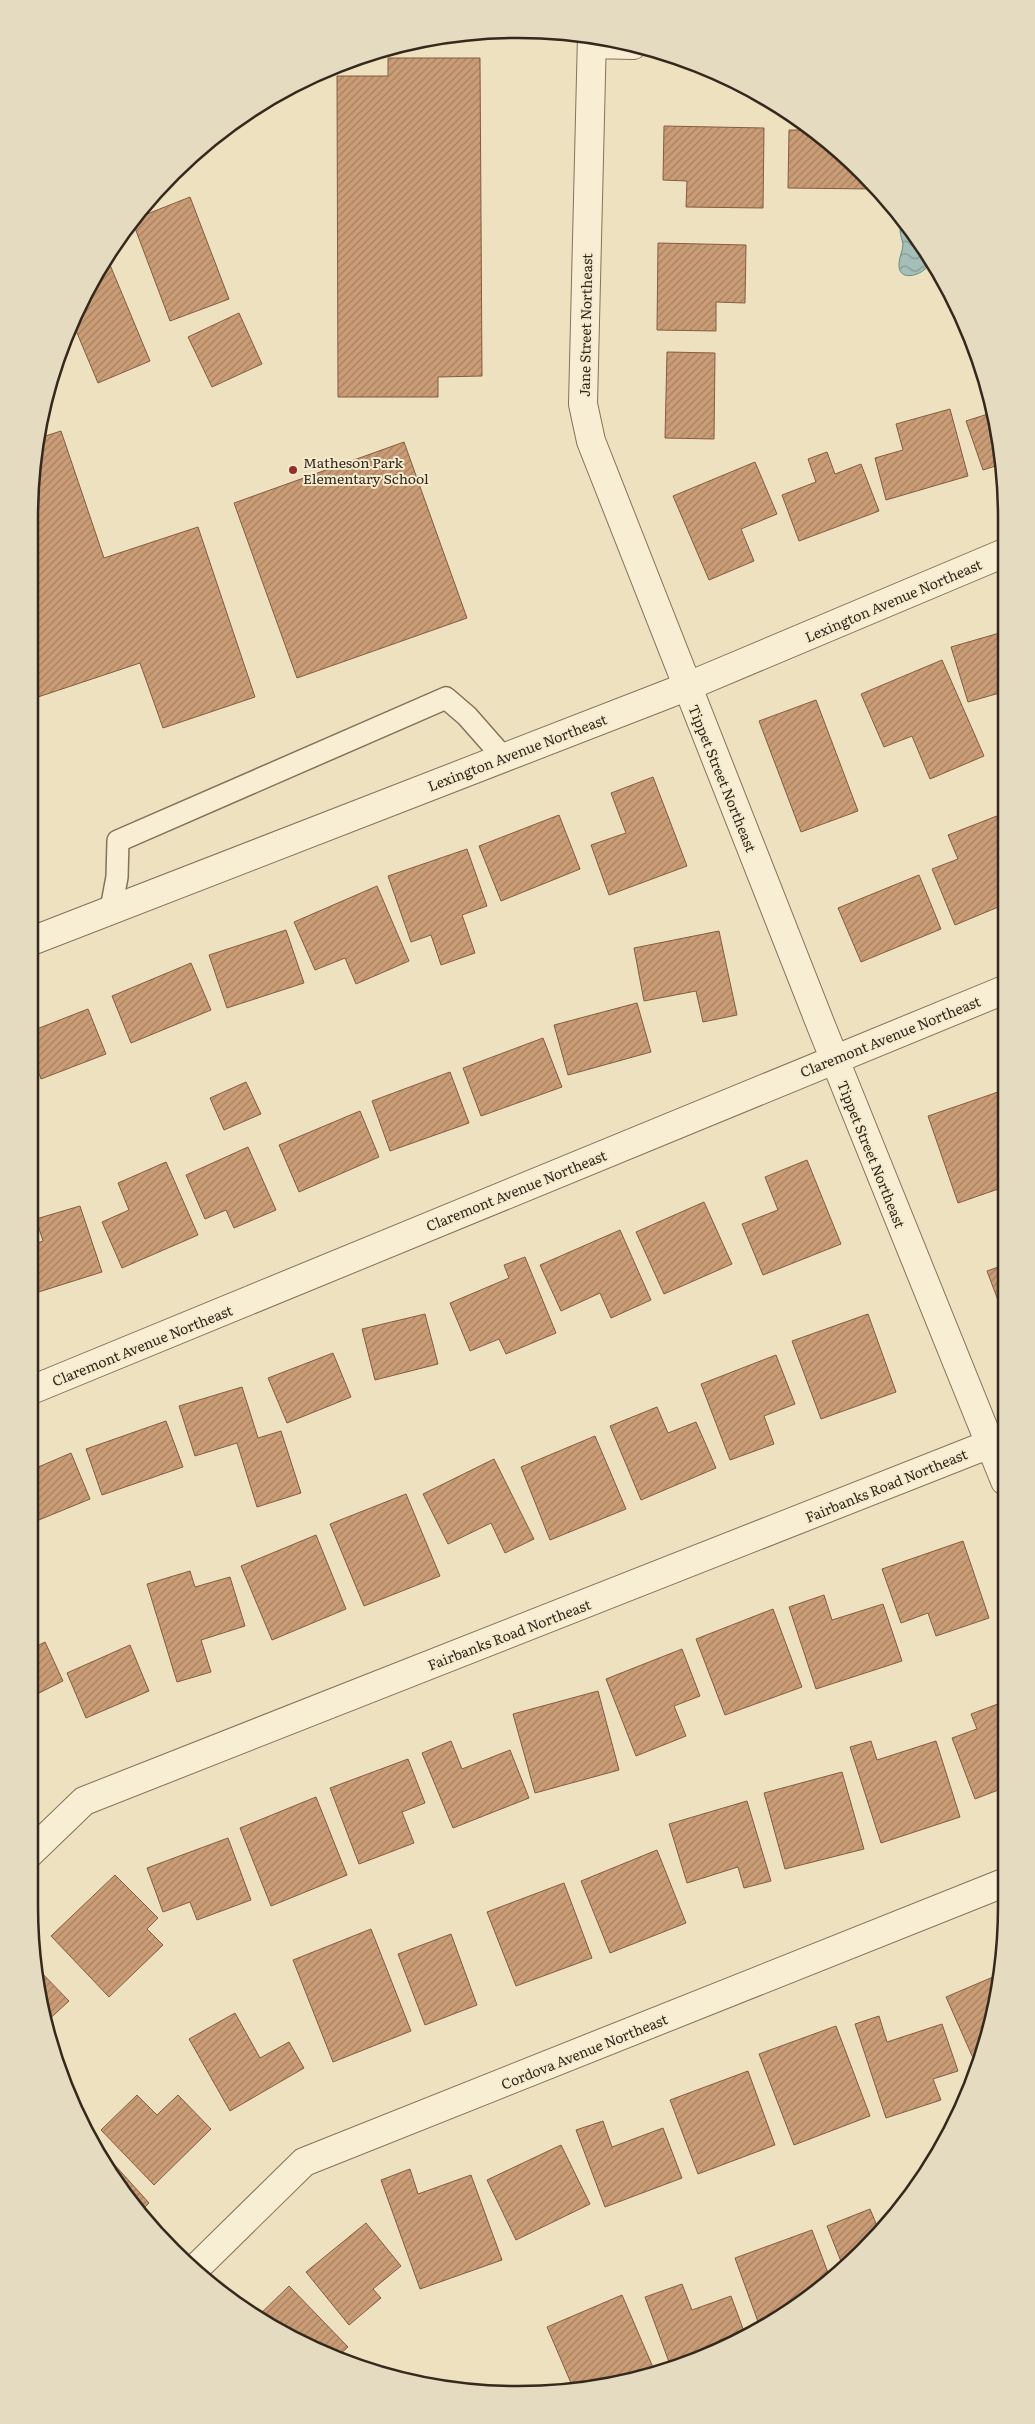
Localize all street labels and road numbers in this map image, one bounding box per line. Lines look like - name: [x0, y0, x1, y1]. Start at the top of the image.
- street label: Jane Street Northeast: [574, 253, 596, 397]
- street label: Lexington Avenue Northeast: [801, 553, 985, 646]
- street label: Tippet Street Northeast: [684, 701, 762, 855]
- street label: Lexington Avenue Northeast: [424, 708, 610, 795]
- street label: Claremont Avenue Northeast: [797, 990, 984, 1081]
- street label: Tippet Street Northeast: [833, 1077, 911, 1231]
- street label: Claremont Avenue Northeast: [423, 1144, 610, 1235]
- street label: Claremont Avenue Northeast: [49, 1299, 236, 1390]
- street label: Fairbanks Road Northeast: [802, 1443, 970, 1527]
- street label: Fairbanks Road Northeast: [425, 1594, 594, 1674]
- street label: Cordova Avenue Northeast: [498, 2008, 671, 2094]

